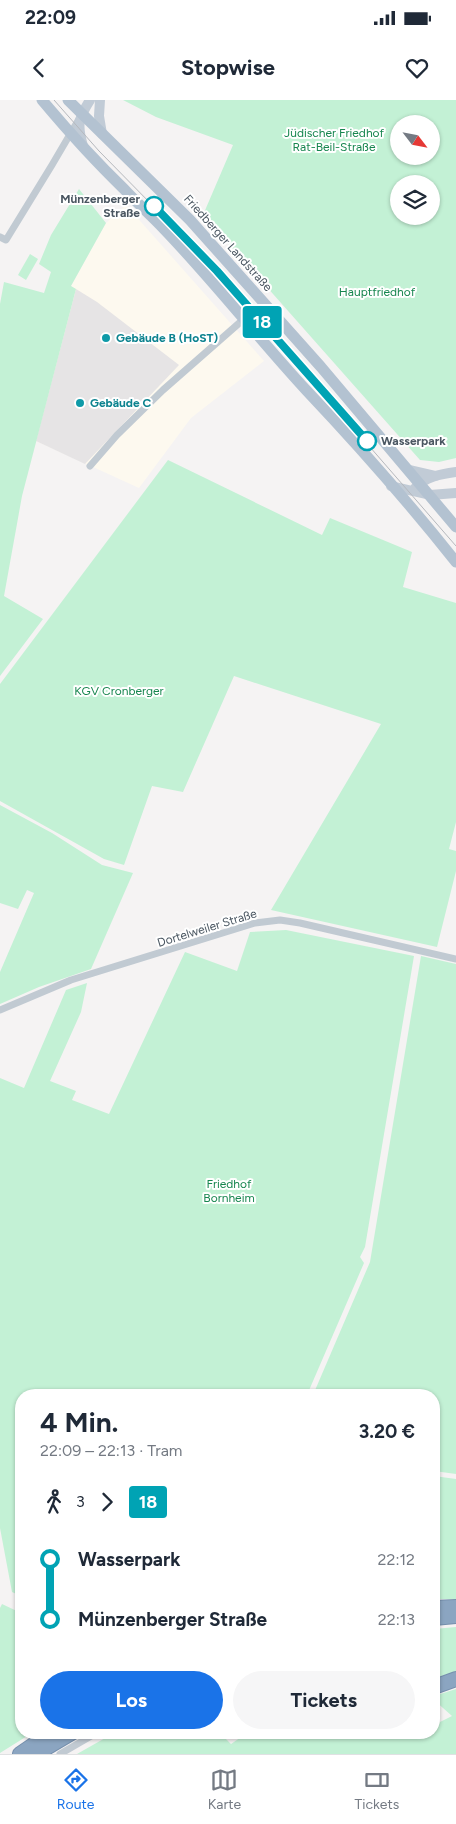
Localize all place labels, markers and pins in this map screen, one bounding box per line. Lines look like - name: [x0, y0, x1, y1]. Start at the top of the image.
- place label: Münzenberger Straße: [60, 192, 140, 220]
- marker: Münzenberger Straße: [144, 196, 164, 216]
- place label: Gebäude B (HoST): [116, 331, 219, 345]
- marker: Gebäude B (HoST): [100, 332, 112, 344]
- place label: Gebäude C: [90, 396, 152, 410]
- marker: Gebäude C: [74, 397, 86, 409]
- marker: Wasserpark: [357, 431, 377, 451]
- place label: Wasserpark: [381, 434, 446, 448]

